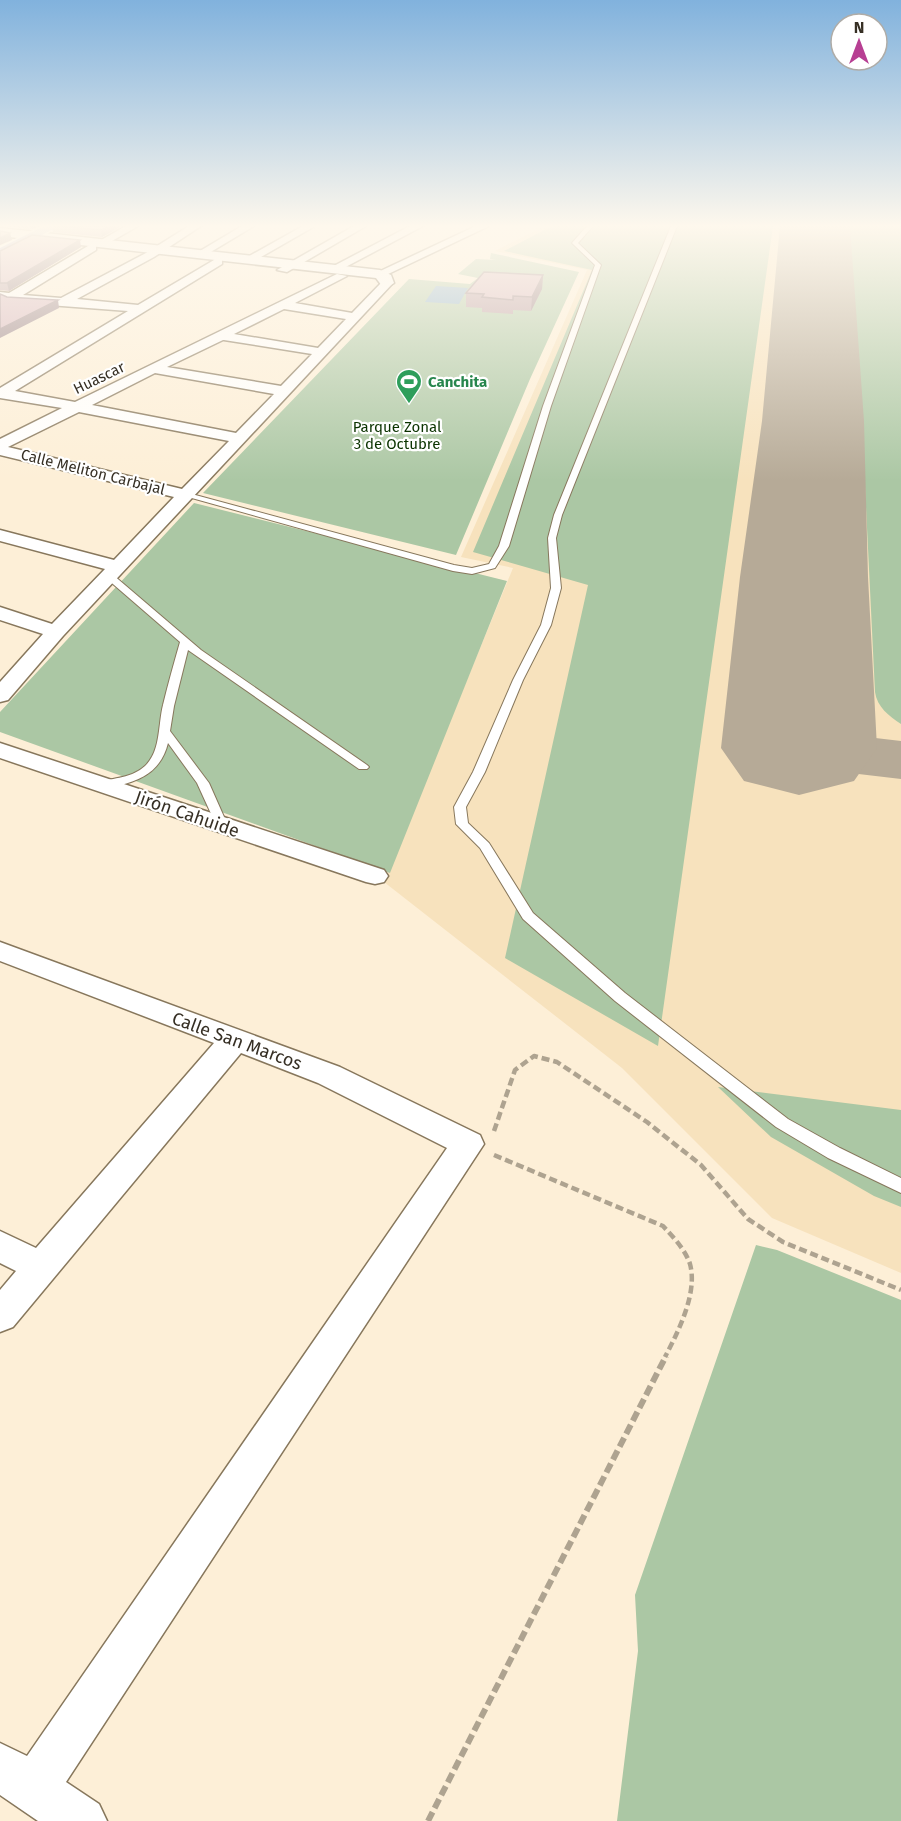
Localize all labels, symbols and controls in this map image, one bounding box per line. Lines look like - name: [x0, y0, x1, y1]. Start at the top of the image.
- north arrow: [829, 12, 889, 72]
- text: N: [854, 18, 864, 37]
- street label: Huascar: [70, 358, 128, 398]
- sports icon: Canchita: [394, 367, 424, 405]
- place label: Canchita: [428, 373, 487, 391]
- park label: Parque Zonal 3 de Octubre: [353, 418, 442, 453]
- street label: Calle Meliton Carbajal: [19, 445, 168, 499]
- street label: Jirón Cahuide: [132, 786, 242, 842]
- street label: Calle San Marcos: [169, 1007, 305, 1075]

